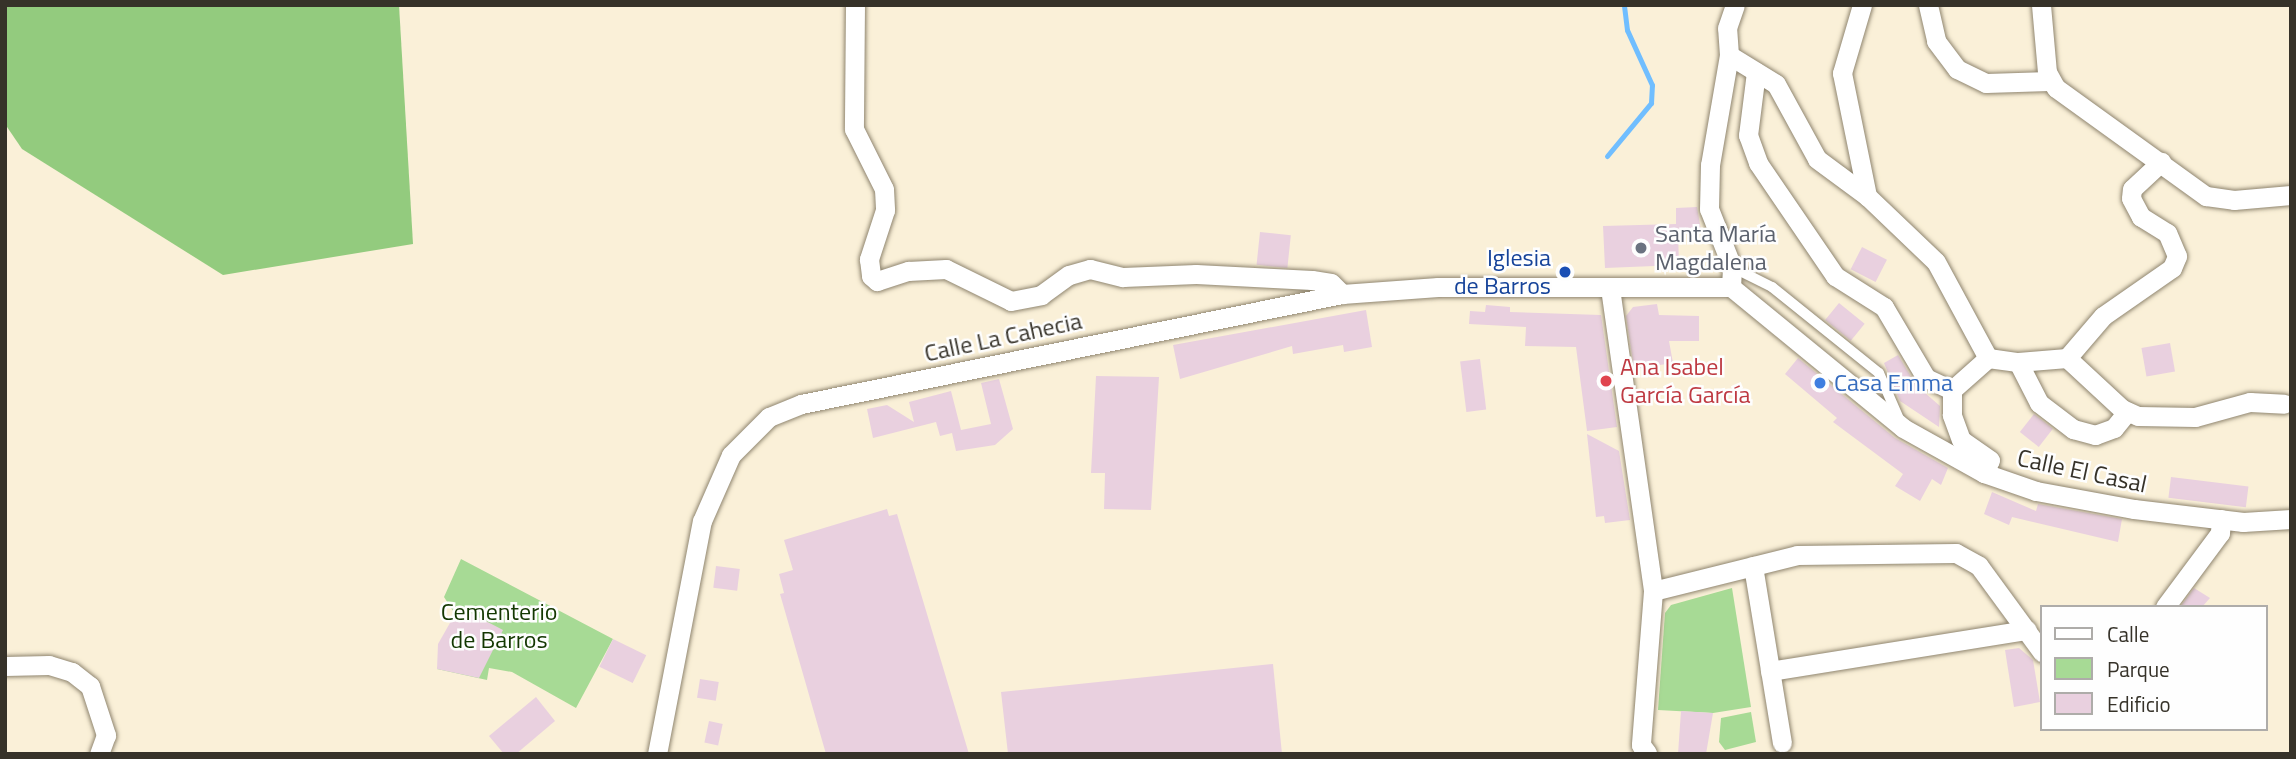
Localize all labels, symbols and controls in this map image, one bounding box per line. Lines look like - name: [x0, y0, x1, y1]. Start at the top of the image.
- place label: Santa María Magdalena: [1655, 220, 1776, 276]
- marker: Santa María Magdalena: [1633, 240, 1649, 256]
- place label: Iglesia de Barros: [1454, 244, 1551, 300]
- marker: Iglesia de Barros: [1557, 264, 1573, 280]
- street label: Calle La Cahecia: [922, 306, 1084, 368]
- place label: Ana Isabel García García: [1620, 353, 1751, 409]
- place label: Casa Emma: [1834, 369, 1953, 397]
- marker: Ana Isabel García García: [1598, 373, 1614, 389]
- marker: Casa Emma: [1812, 375, 1828, 391]
- street label: Calle El Casal: [2015, 443, 2149, 499]
- park label: Cementerio de Barros: [441, 598, 557, 654]
- legend: [2040, 605, 2268, 731]
- text: Calle: [2107, 618, 2149, 650]
- text: Parque: [2107, 653, 2170, 685]
- text: Edificio: [2107, 688, 2171, 720]

